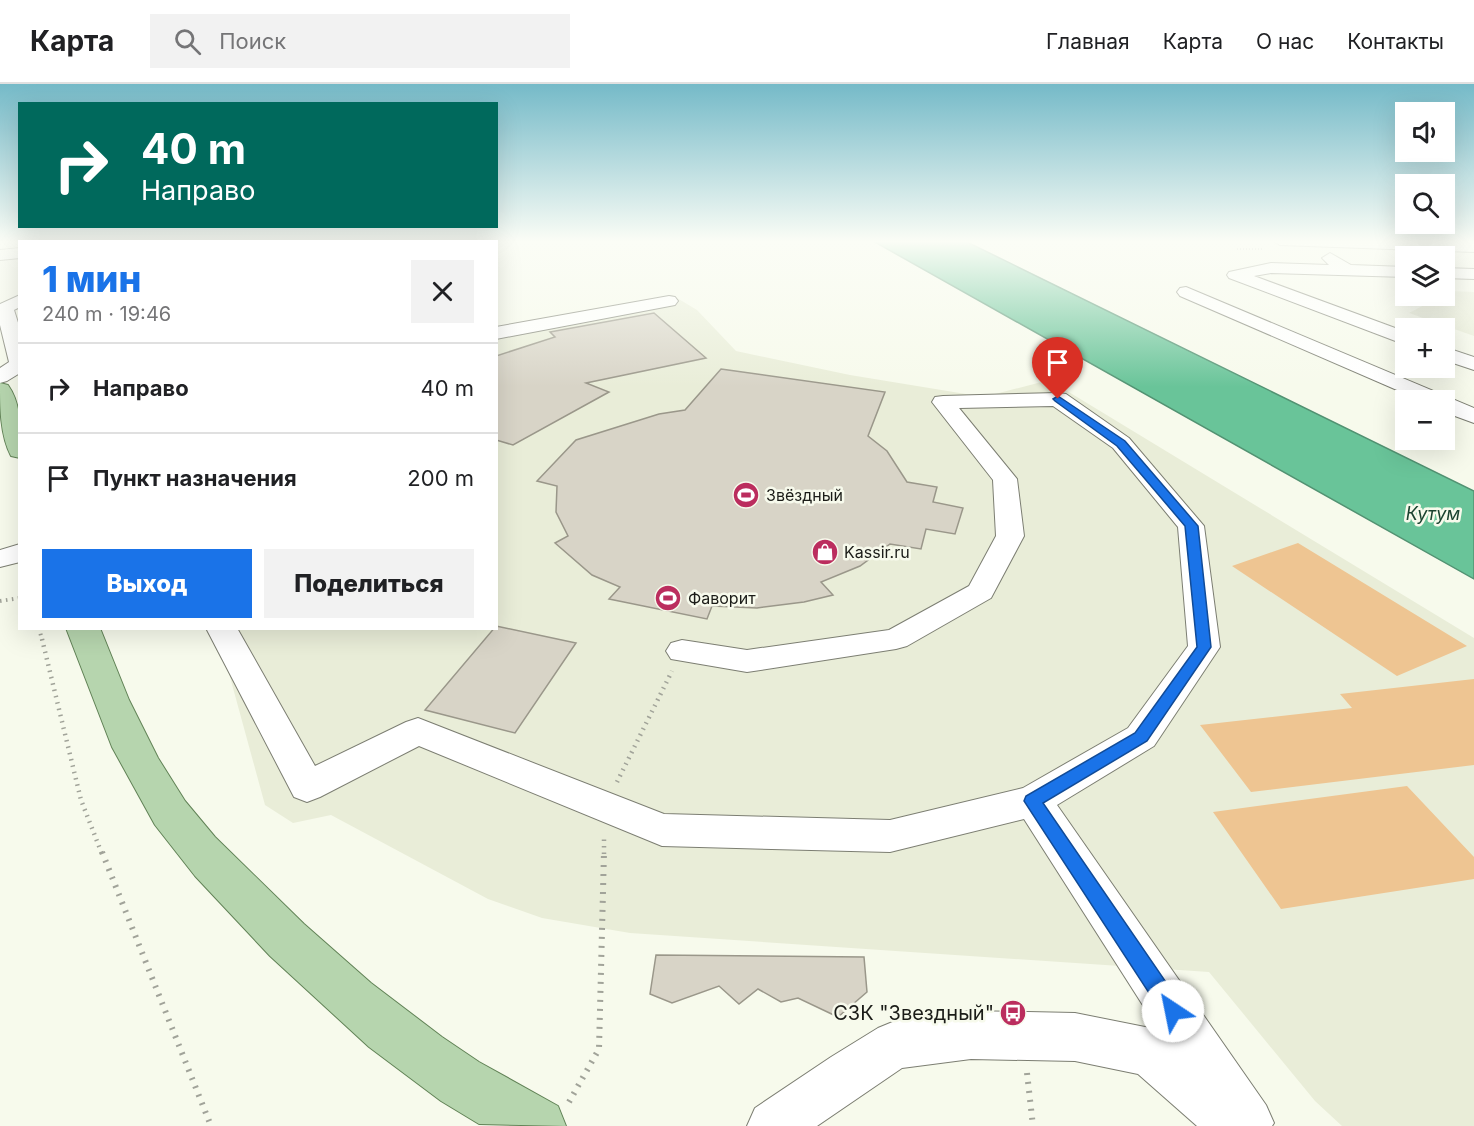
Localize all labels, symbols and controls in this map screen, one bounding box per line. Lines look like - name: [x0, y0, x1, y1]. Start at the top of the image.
- search box: [150, 14, 570, 68]
- text: Карта: [30, 24, 114, 58]
- icon: search: [171, 25, 204, 58]
- text: Поиск: [219, 28, 286, 54]
- text: Главная: [1046, 29, 1130, 54]
- text: Карта: [1163, 29, 1223, 54]
- text: О нас: [1256, 29, 1314, 54]
- text: Контакты: [1347, 29, 1444, 54]
- map controls: [1395, 102, 1455, 450]
- button: sound: [1395, 102, 1455, 162]
- text: 40 m: [141, 123, 246, 174]
- icon: right: [42, 126, 120, 204]
- text: Направо: [141, 174, 256, 207]
- button: search: [1395, 174, 1455, 234]
- button: layers: [1395, 246, 1455, 306]
- text: 1 мин: [42, 257, 141, 301]
- button: close: [411, 260, 474, 323]
- text: 240 m · 19:46: [42, 302, 171, 326]
- button: +: [1395, 318, 1455, 378]
- pin: [1032, 337, 1083, 399]
- icon: arrive: [1041, 346, 1074, 379]
- icon: right: [42, 372, 75, 405]
- text: Направо: [93, 375, 189, 401]
- text: 40 m: [420, 375, 474, 401]
- button: −: [1395, 390, 1455, 450]
- icon: arrive: [42, 462, 75, 495]
- text: Пункт назначения: [93, 465, 297, 491]
- text: 200 m: [407, 465, 474, 491]
- sports icon: Звёздный: [731, 480, 761, 510]
- place label: Звёздный: [766, 485, 843, 505]
- water label: Кутум: [1406, 503, 1460, 524]
- shop icon: Kassir.ru: [810, 537, 840, 567]
- place label: Kassir.ru: [844, 542, 910, 562]
- button: Выход: [42, 549, 252, 618]
- button: Поделиться: [264, 549, 474, 618]
- sports icon: Фаворит: [653, 583, 683, 613]
- place label: Фаворит: [688, 588, 756, 608]
- position arrow: [1141, 979, 1205, 1043]
- bus stop icon: СЗК "Звездный": [998, 998, 1028, 1028]
- place label: СЗК "Звездный": [833, 1001, 994, 1025]

